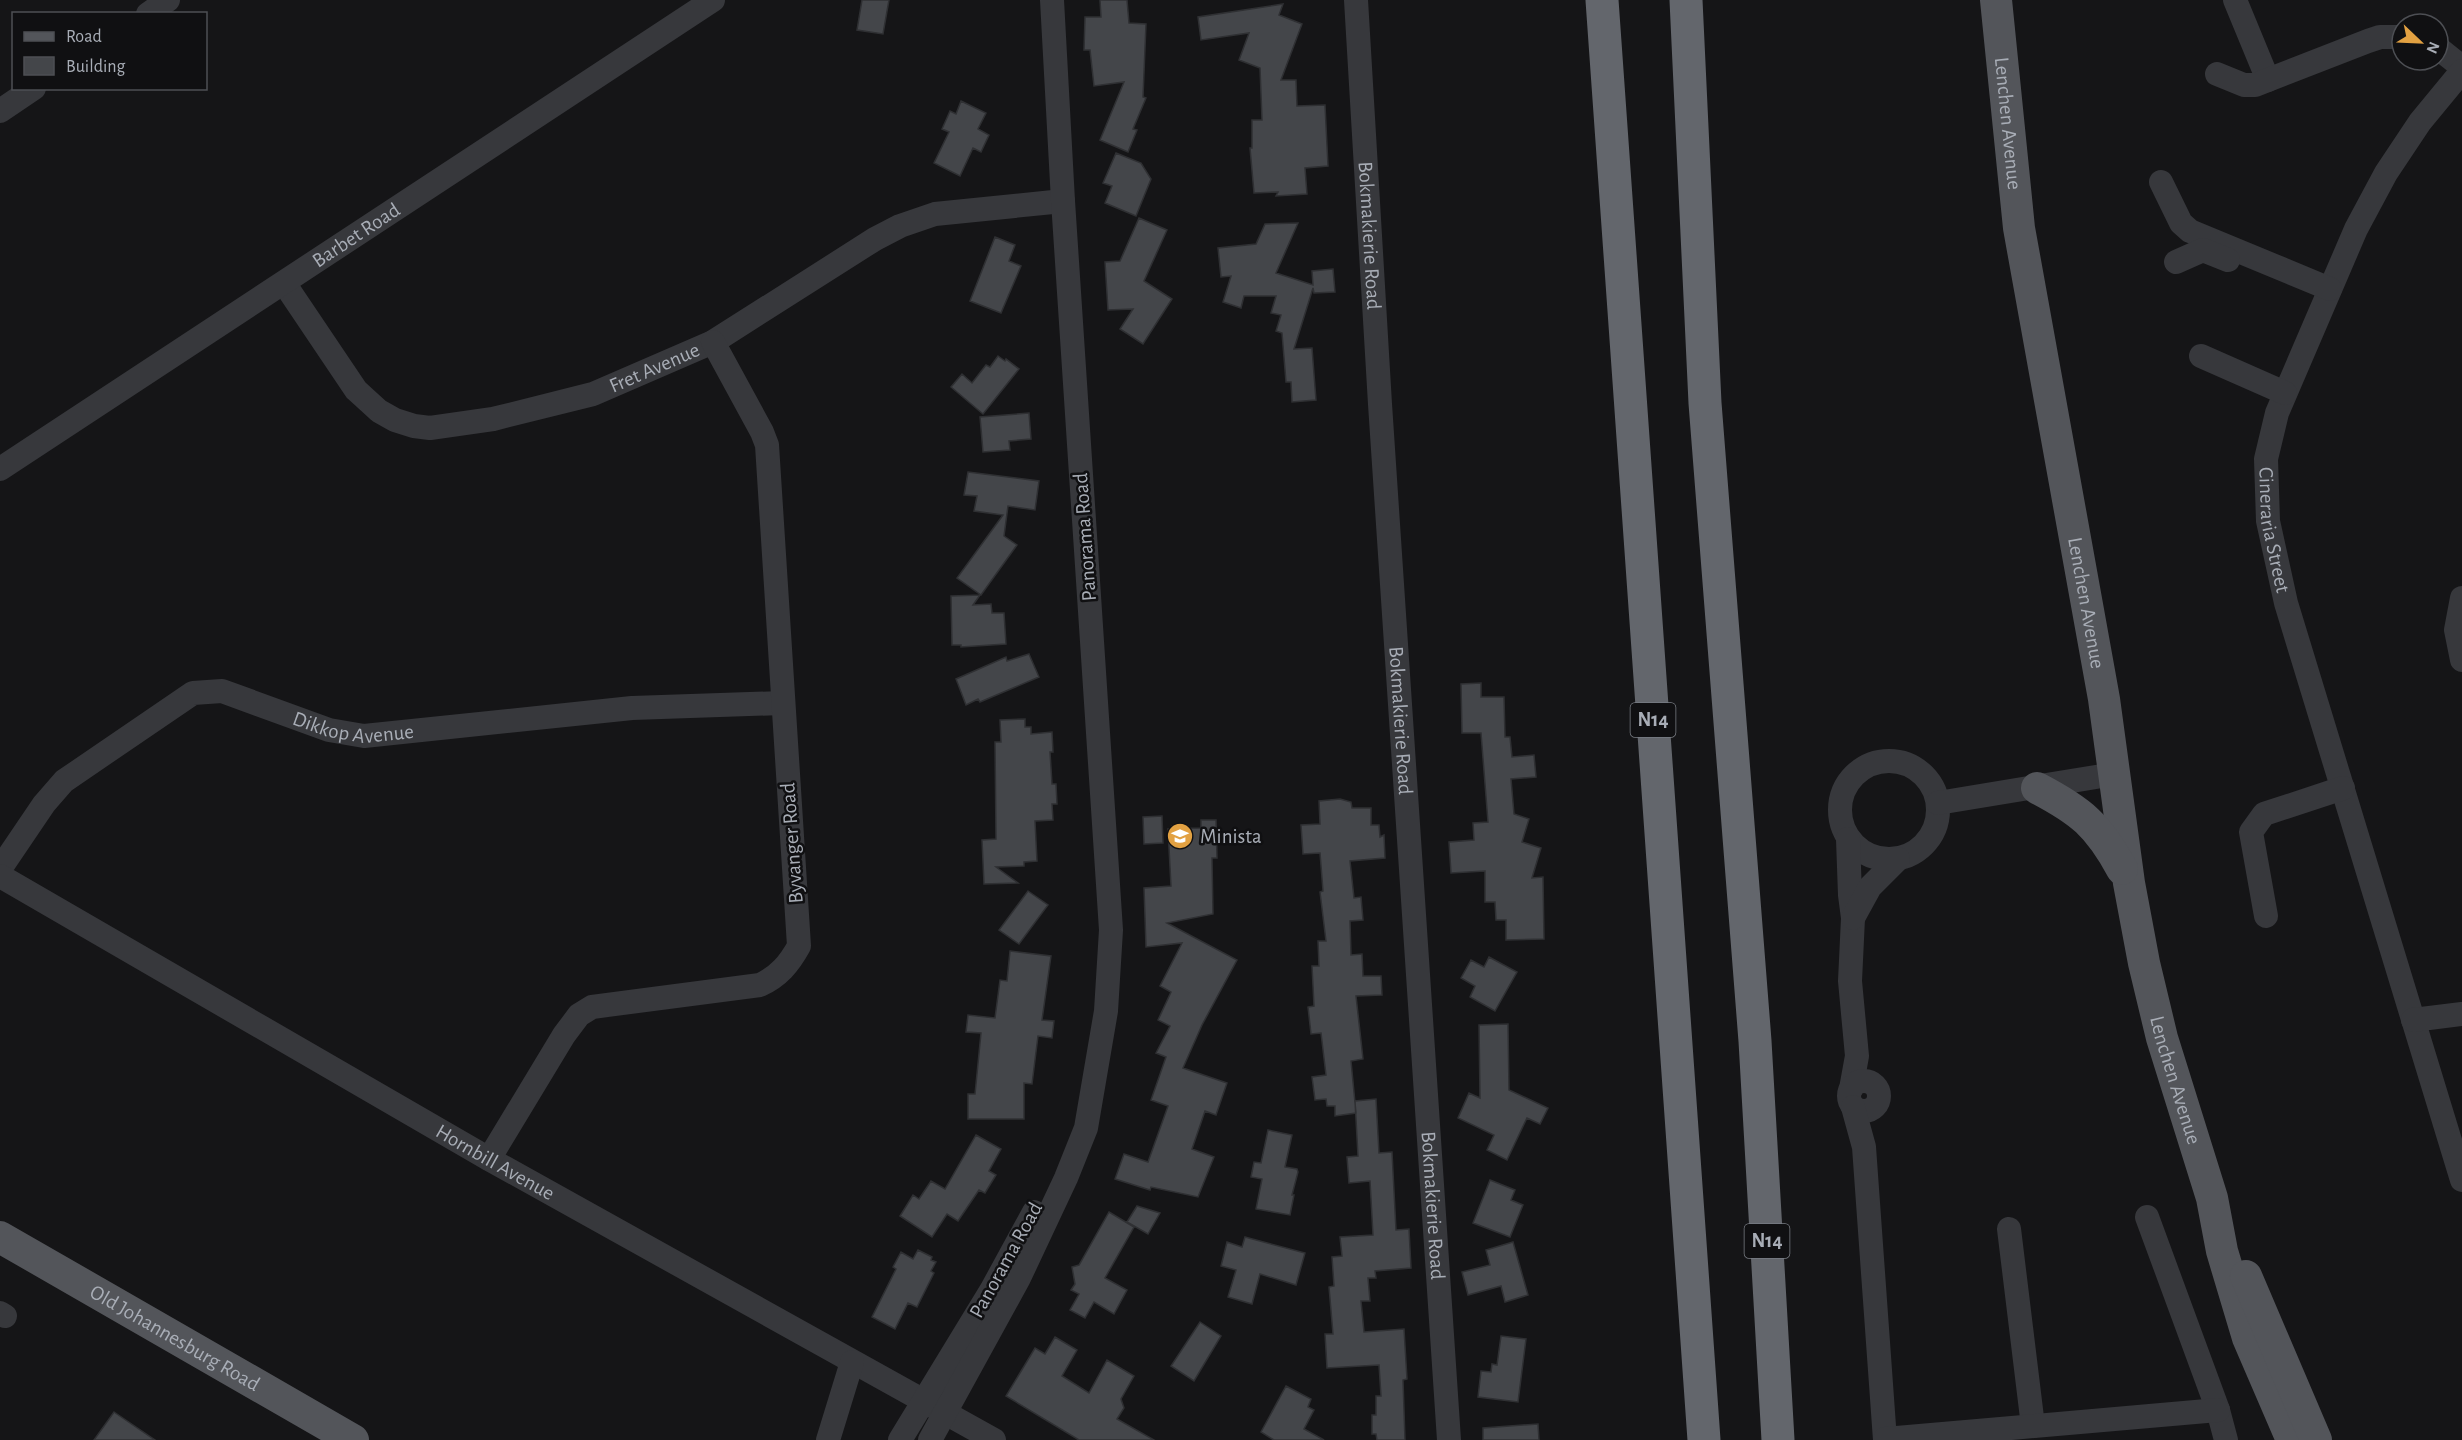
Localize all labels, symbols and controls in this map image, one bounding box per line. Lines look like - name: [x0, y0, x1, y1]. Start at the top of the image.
- legend: [12, 12, 207, 90]
- north arrow: [2390, 12, 2450, 72]
- text: Road: [66, 28, 102, 46]
- text: N: [2423, 39, 2442, 56]
- street label: Lenchen Avenue: [1991, 56, 2026, 191]
- text: Building: [66, 58, 126, 76]
- street label: Bokmakierie Road: [1355, 161, 1385, 311]
- street label: Barbet Road: [308, 199, 404, 271]
- street label: Fret Avenue: [606, 339, 703, 396]
- street label: Cineraria Street: [2256, 467, 2294, 595]
- street label: Panorama Road: [1070, 472, 1100, 602]
- street label: Lenchen Avenue: [2064, 535, 2109, 670]
- street label: Bokmakierie Road: [1386, 646, 1417, 796]
- road number: N14: [1630, 703, 1676, 737]
- street label: Dikkop Avenue: [290, 707, 415, 746]
- street label: Byvanger Road: [777, 782, 807, 904]
- school or university icon: Minista: [1165, 821, 1195, 851]
- place label: Minista: [1200, 826, 1262, 847]
- street label: Lenchen Avenue: [2147, 1014, 2205, 1147]
- street label: Hornbill Avenue: [432, 1120, 558, 1204]
- street label: Bokmakierie Road: [1418, 1131, 1449, 1280]
- street label: Panorama Road: [966, 1199, 1046, 1321]
- road number: N14: [1744, 1224, 1790, 1258]
- street label: Old Johannesburg Road: [87, 1281, 264, 1395]

